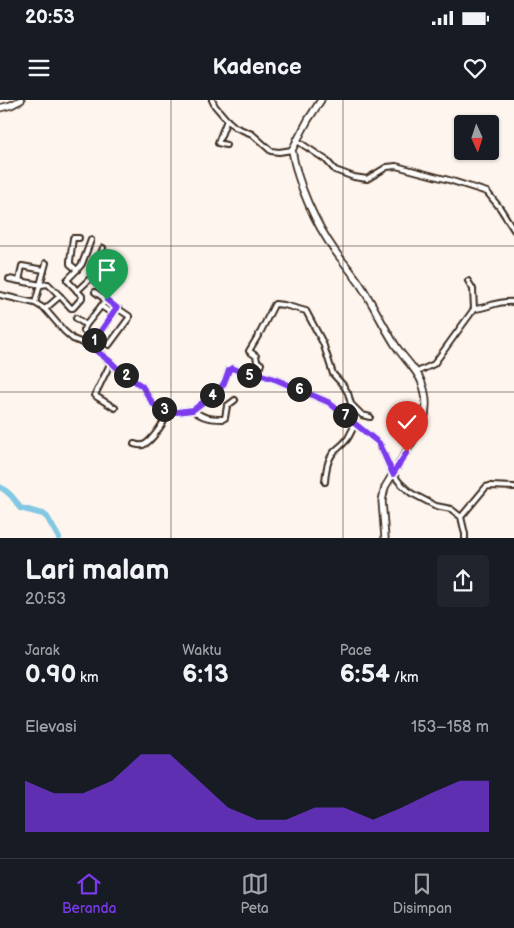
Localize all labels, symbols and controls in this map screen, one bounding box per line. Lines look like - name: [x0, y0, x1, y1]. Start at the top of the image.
- text: 20:53: [25, 6, 75, 29]
- icon: menu: [25, 54, 53, 82]
- text: Kadence: [212, 54, 302, 81]
- icon: heart: [461, 54, 489, 82]
- north arrow: [454, 115, 499, 160]
- map controls: [454, 115, 499, 160]
- pin: [86, 249, 128, 300]
- icon: arrive: [93, 256, 121, 284]
- pin: 1: [82, 328, 106, 352]
- text: 1: [92, 332, 97, 349]
- pin: 2: [114, 362, 138, 388]
- pin: 5: [236, 362, 262, 388]
- text: 2: [122, 367, 131, 384]
- text: 5: [245, 367, 254, 384]
- pin: 6: [286, 376, 312, 402]
- text: 6: [295, 381, 304, 398]
- pin: 4: [200, 382, 224, 408]
- text: 4: [208, 387, 217, 404]
- pin: 3: [152, 396, 176, 422]
- text: 3: [160, 401, 169, 418]
- pin: [386, 401, 428, 452]
- pin: 7: [332, 402, 358, 428]
- text: 7: [342, 407, 349, 424]
- icon: check: [393, 408, 421, 436]
- text: Lari malam: [25, 554, 169, 587]
- button: share: [437, 555, 489, 607]
- text: 20:53: [25, 590, 66, 609]
- text: Jarak: [25, 642, 60, 659]
- text: Waktu: [182, 642, 222, 659]
- text: Pace: [340, 642, 372, 659]
- text: 0.90: [25, 659, 76, 690]
- text: 6:13: [182, 659, 229, 690]
- text: 6:54: [340, 659, 390, 690]
- text: km: [76, 669, 99, 686]
- text: /km: [390, 669, 419, 686]
- text: Elevasi: [25, 718, 77, 737]
- text: 153–158 m: [411, 718, 489, 737]
- tab: Beranda: [62, 870, 116, 917]
- tab: Peta: [240, 870, 269, 917]
- tab: Disimpan: [393, 870, 452, 917]

